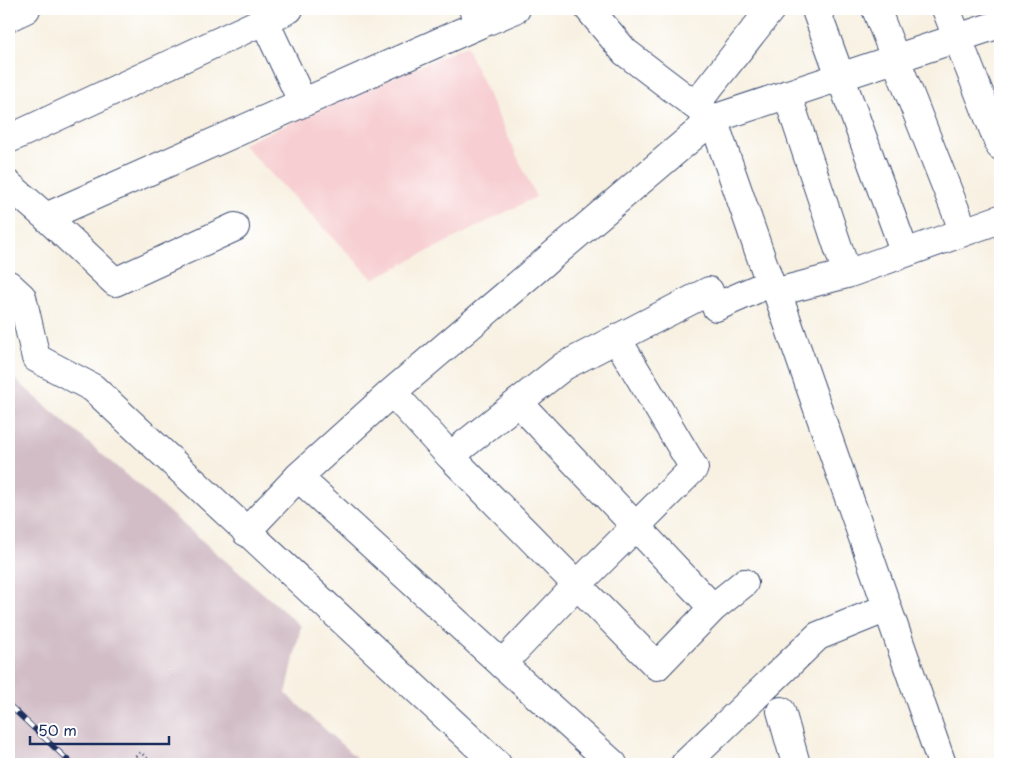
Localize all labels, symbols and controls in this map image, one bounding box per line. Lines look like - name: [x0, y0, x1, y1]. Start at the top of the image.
- scale bar: [30, 713, 169, 745]
- text: 50 m: [38, 718, 77, 741]

